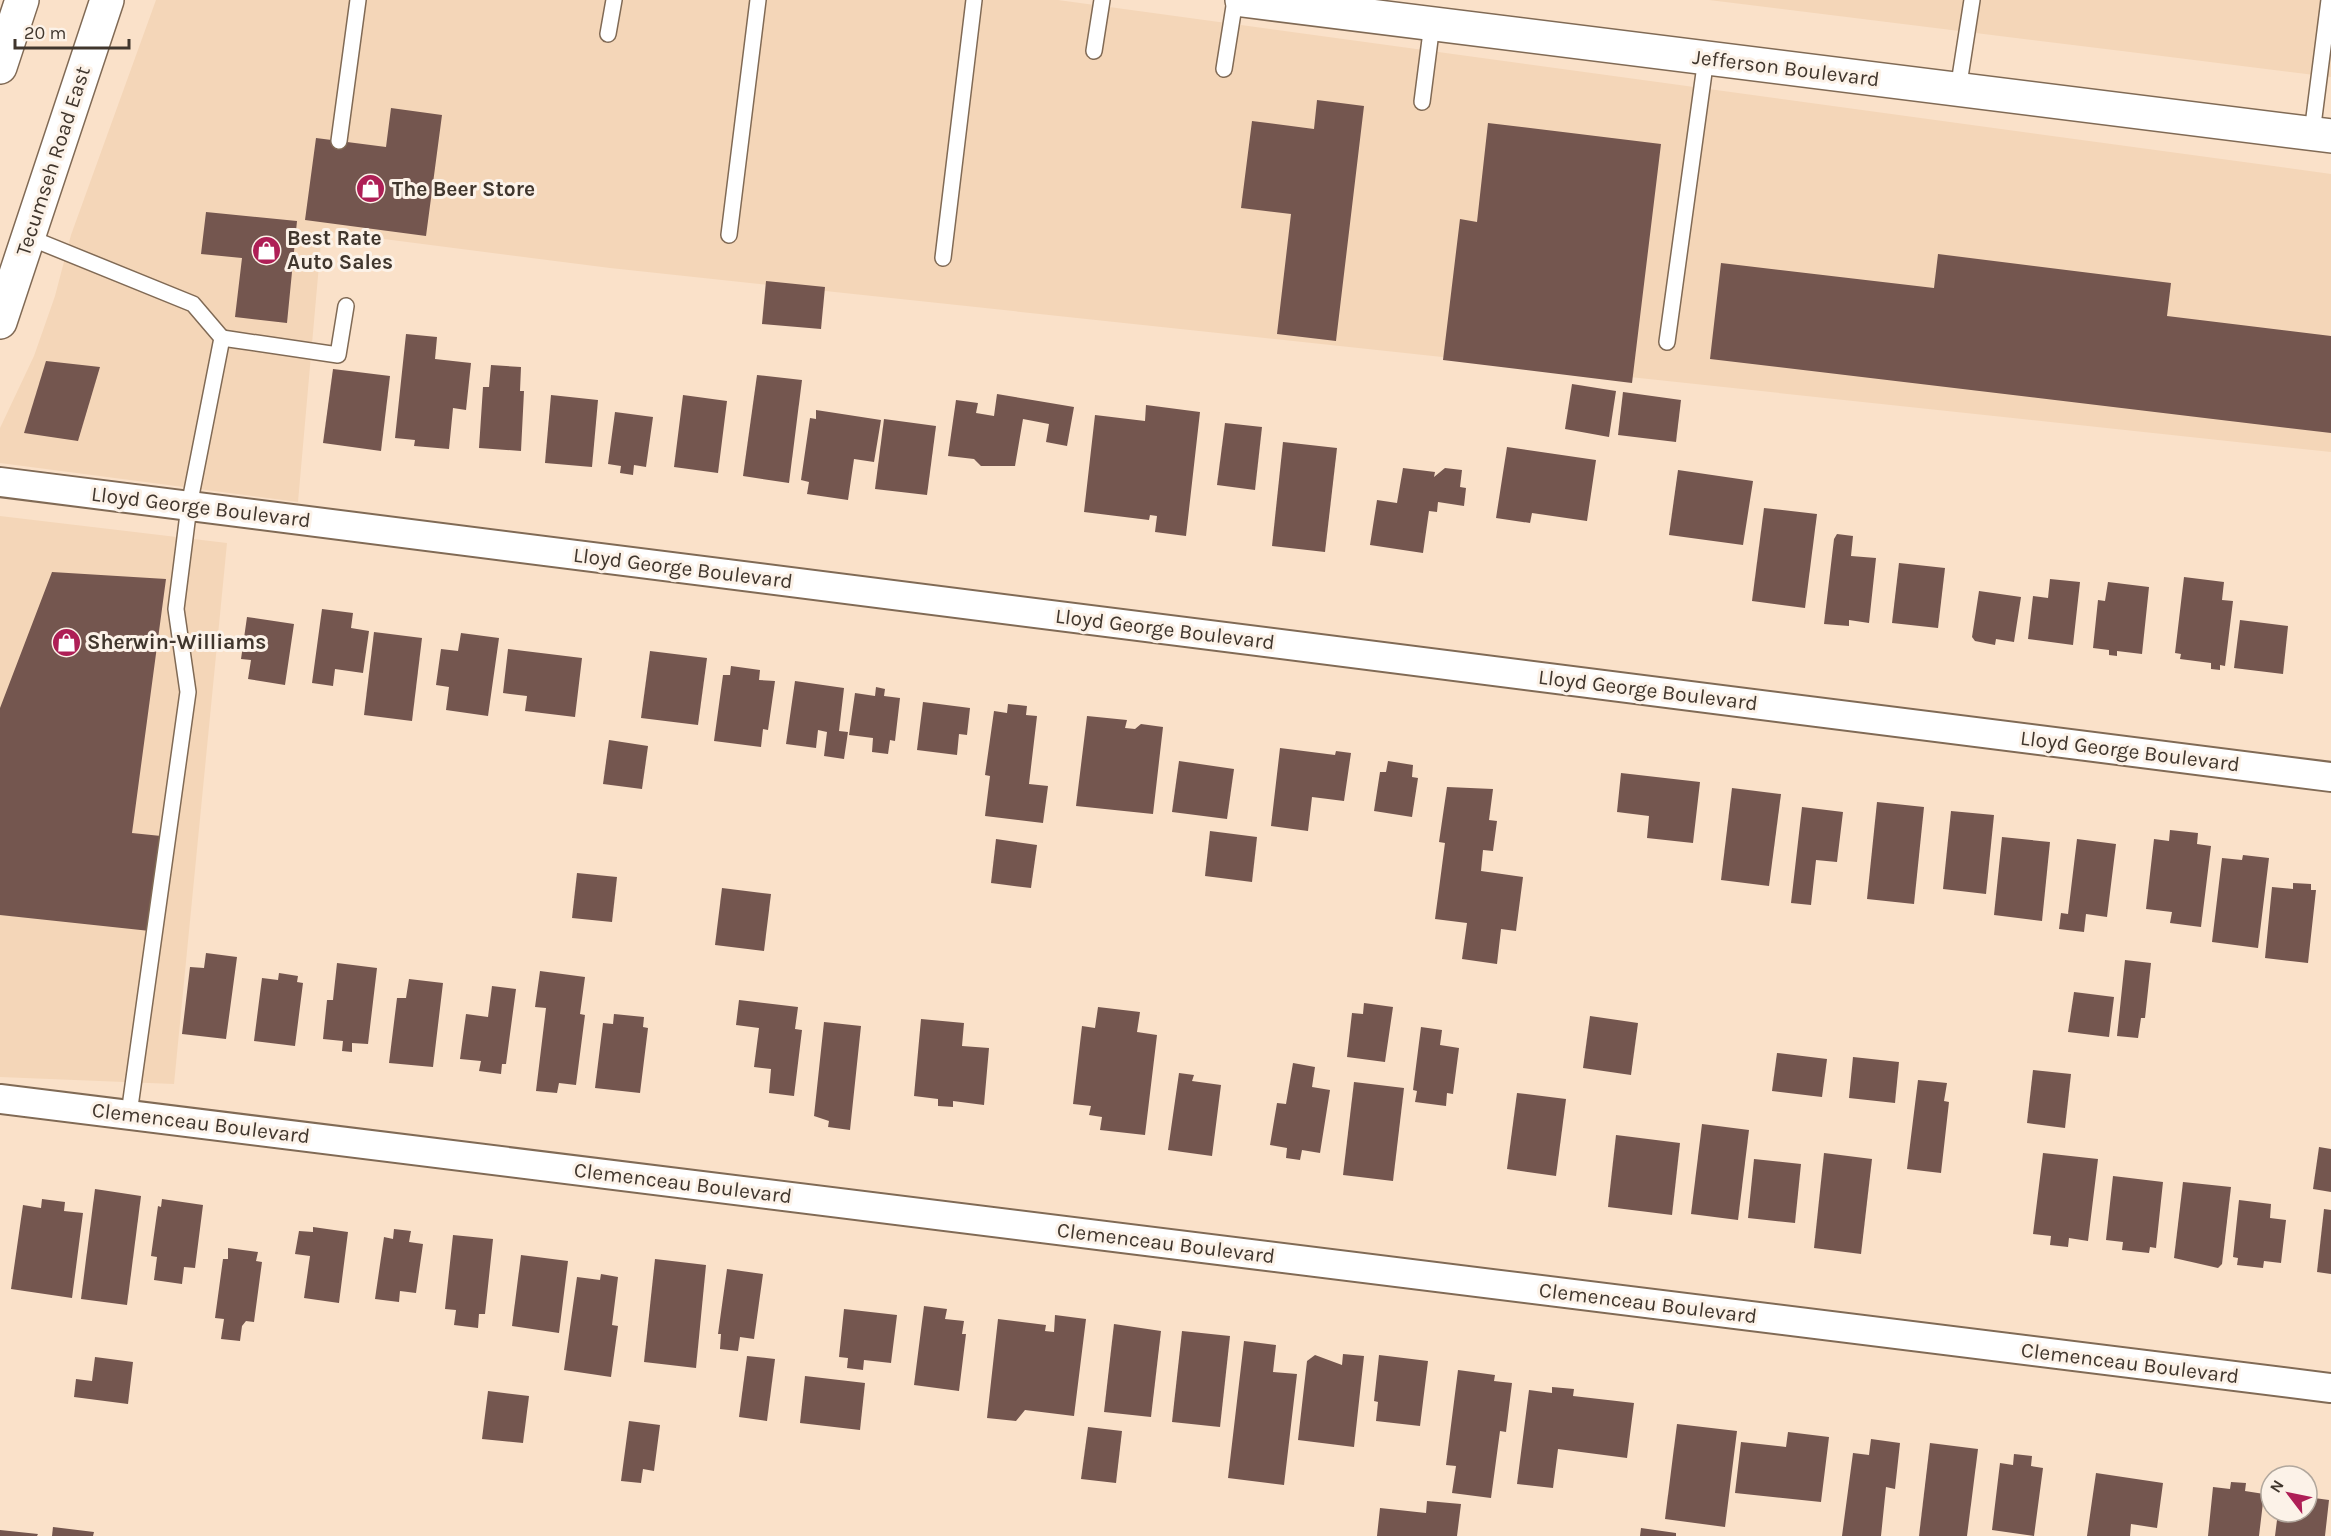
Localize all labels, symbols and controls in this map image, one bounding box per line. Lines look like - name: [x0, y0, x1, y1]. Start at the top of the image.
- scale bar: [15, 12, 129, 50]
- text: 20 m: [24, 22, 66, 44]
- street label: Jefferson Boulevard: [1691, 45, 1881, 91]
- street label: Tecumseh Road East: [11, 63, 95, 259]
- shop icon: The Beer Store: [355, 173, 387, 205]
- place label: The Beer Store: [392, 177, 535, 201]
- place label: Best Rate Auto Sales: [287, 226, 393, 274]
- shop icon: Best Rate Auto Sales: [250, 234, 282, 266]
- street label: Lloyd George Boulevard: [90, 482, 312, 532]
- street label: Lloyd George Boulevard: [572, 543, 794, 593]
- street label: Lloyd George Boulevard: [1054, 604, 1276, 654]
- shop icon: Sherwin-Williams: [50, 626, 82, 658]
- place label: Sherwin-Williams: [87, 630, 266, 654]
- street label: Lloyd George Boulevard: [1537, 665, 1759, 715]
- street label: Lloyd George Boulevard: [2019, 726, 2241, 776]
- street label: Clemenceau Boulevard: [91, 1098, 311, 1148]
- street label: Clemenceau Boulevard: [573, 1158, 793, 1208]
- street label: Clemenceau Boulevard: [1056, 1218, 1276, 1268]
- street label: Clemenceau Boulevard: [1538, 1278, 1758, 1328]
- street label: Clemenceau Boulevard: [2020, 1338, 2240, 1388]
- north arrow: [2259, 1464, 2319, 1524]
- text: N: [2266, 1476, 2288, 1496]

